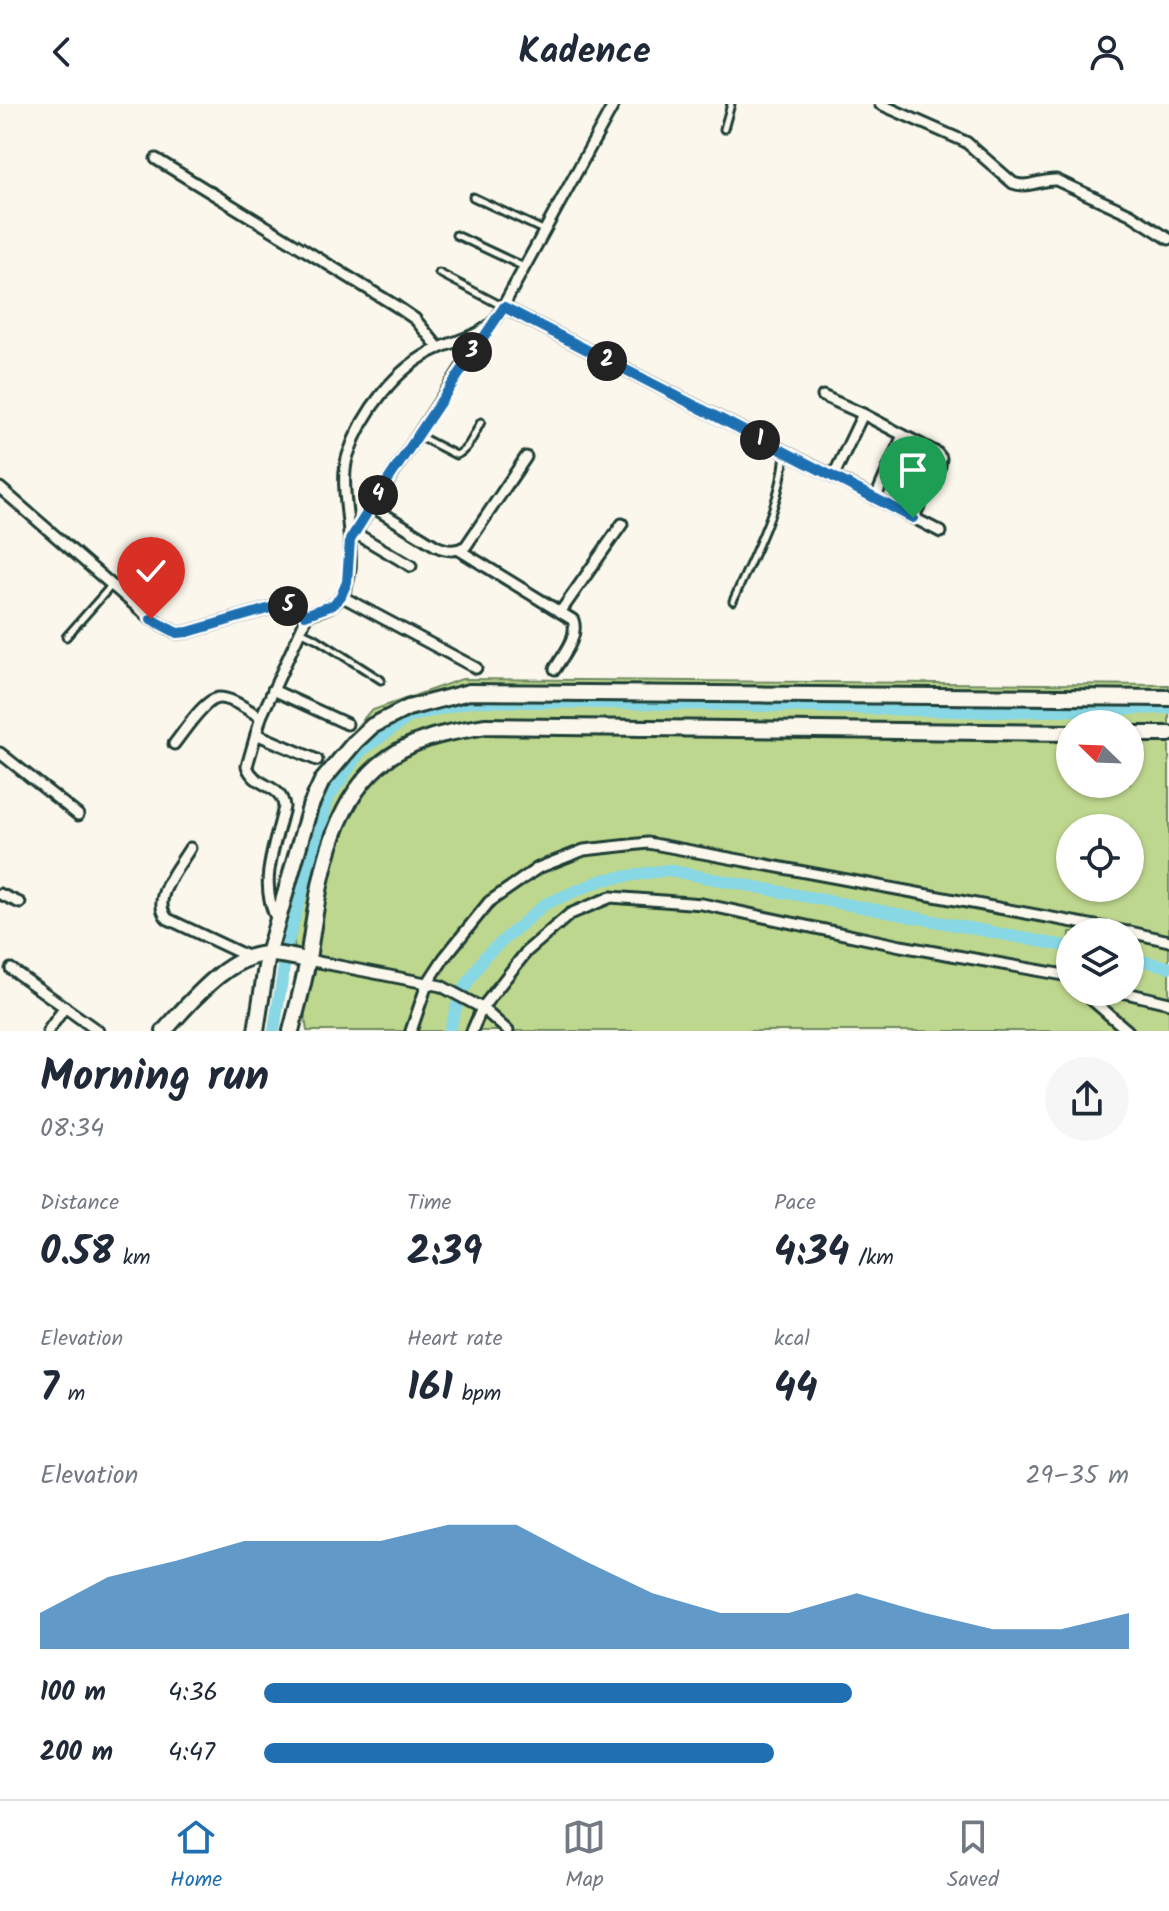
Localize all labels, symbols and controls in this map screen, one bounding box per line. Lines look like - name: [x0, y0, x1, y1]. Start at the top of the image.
- text: Kadence: [518, 24, 651, 81]
- icon: back: [40, 30, 84, 74]
- icon: person: [1085, 30, 1129, 74]
- pin: 3: [452, 332, 492, 372]
- text: 3: [466, 334, 478, 369]
- pin: 2: [587, 341, 627, 381]
- text: 2: [601, 343, 613, 378]
- pin: 1: [740, 420, 780, 460]
- text: 1: [757, 422, 763, 457]
- pin: [879, 436, 947, 518]
- icon: arrive: [891, 448, 935, 492]
- pin: 4: [358, 475, 398, 515]
- text: 4: [372, 477, 384, 512]
- pin: [117, 537, 185, 619]
- icon: check: [129, 549, 173, 593]
- pin: 5: [268, 586, 308, 626]
- text: 5: [282, 588, 294, 623]
- north arrow: [1056, 710, 1144, 798]
- map controls: [1056, 710, 1144, 1006]
- button: locate: [1056, 814, 1144, 902]
- button: layers: [1056, 918, 1144, 1006]
- text: Morning run: [40, 1043, 269, 1113]
- button: share: [1045, 1057, 1129, 1141]
- text: 08:34: [40, 1108, 104, 1150]
- text: Distance: [40, 1186, 119, 1221]
- text: Time: [407, 1186, 451, 1221]
- text: Pace: [774, 1186, 816, 1221]
- text: 0.58: [40, 1221, 114, 1285]
- text: 2:39: [407, 1221, 482, 1285]
- text: 4:34: [774, 1221, 849, 1285]
- text: km: [114, 1241, 151, 1276]
- text: /km: [849, 1241, 894, 1276]
- text: Elevation: [40, 1322, 123, 1357]
- text: Heart rate: [407, 1322, 503, 1357]
- text: kcal: [774, 1322, 810, 1357]
- text: 7: [40, 1357, 59, 1421]
- text: 161: [407, 1357, 453, 1421]
- text: 44: [774, 1357, 818, 1421]
- text: m: [59, 1377, 85, 1412]
- text: bpm: [453, 1377, 501, 1412]
- text: Elevation: [40, 1455, 138, 1497]
- text: 29–35 m: [1025, 1455, 1129, 1497]
- text: 100 m: [40, 1672, 106, 1714]
- text: 4:36: [168, 1672, 218, 1714]
- text: 200 m: [40, 1732, 113, 1774]
- text: 4:47: [168, 1732, 215, 1774]
- tab: Home: [170, 1815, 222, 1898]
- tab: Map: [562, 1815, 606, 1898]
- tab: Saved: [947, 1815, 999, 1898]

